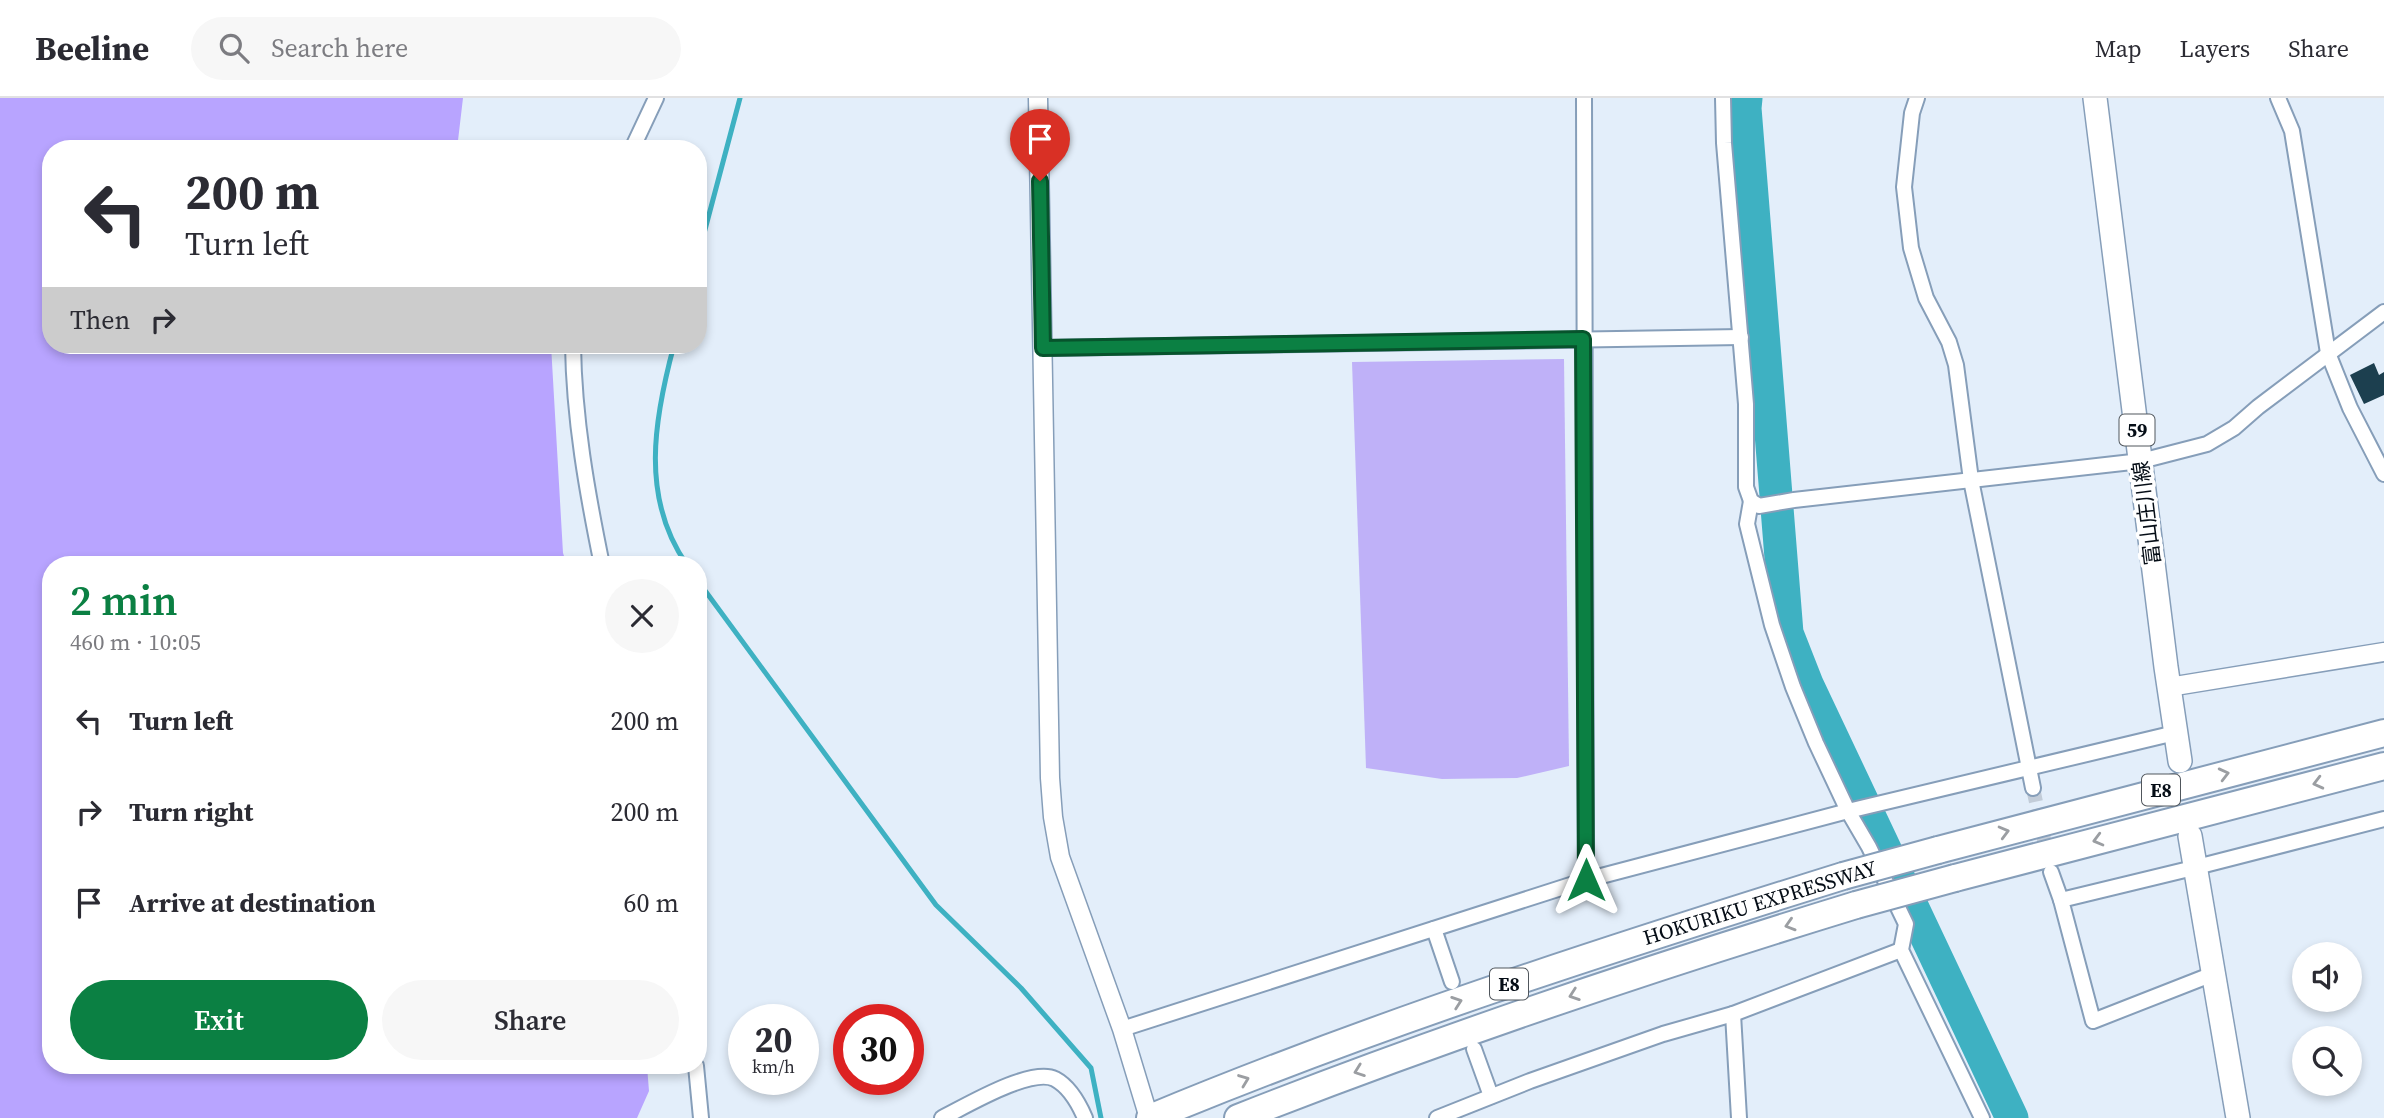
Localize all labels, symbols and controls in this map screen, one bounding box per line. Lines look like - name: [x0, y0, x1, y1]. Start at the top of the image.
- search box: [191, 17, 681, 80]
- text: Beeline: [35, 26, 149, 71]
- icon: search: [215, 29, 253, 67]
- text: Search here: [271, 30, 408, 66]
- text: Map: [2095, 32, 2142, 65]
- text: Layers: [2180, 32, 2250, 65]
- text: Share: [2288, 32, 2349, 65]
- pin: [1010, 109, 1070, 181]
- icon: arrive: [1021, 120, 1059, 158]
- text: 200 m: [185, 158, 320, 225]
- icon: left: [70, 168, 161, 259]
- text: Turn left: [185, 222, 309, 266]
- icon: right: [144, 301, 182, 339]
- text: Then: [70, 302, 130, 338]
- road number: 59: [2120, 414, 2154, 446]
- street label: 富山庄川線: [2126, 459, 2167, 567]
- text: 2 min: [70, 571, 178, 629]
- button: close: [605, 579, 679, 653]
- text: 460 m · 10:05: [70, 626, 201, 658]
- icon: left: [70, 702, 108, 740]
- text: Turn left: [129, 703, 233, 739]
- text: 200 m: [611, 703, 679, 739]
- one-way arrow: [2218, 768, 2230, 782]
- road number: E8: [2142, 775, 2180, 806]
- one-way arrow: [2312, 775, 2324, 789]
- icon: right: [70, 793, 108, 831]
- text: Turn right: [129, 794, 253, 830]
- text: 200 m: [611, 794, 679, 830]
- one-way arrow: [1998, 826, 2010, 840]
- one-way arrow: [2092, 832, 2104, 846]
- position arrow: [1549, 843, 1623, 917]
- street label: HOKURIKU EXPRESSWAY: [1639, 853, 1881, 952]
- icon: arrive: [70, 884, 108, 922]
- text: Arrive at destination: [129, 885, 376, 921]
- text: 60 m: [624, 885, 679, 921]
- one-way arrow: [1785, 917, 1797, 932]
- map controls: [2292, 942, 2362, 1096]
- button: sound: [2292, 942, 2362, 1012]
- road number: E8: [1490, 968, 1528, 1000]
- button: Exit: [70, 980, 368, 1060]
- button: Share: [382, 980, 679, 1060]
- one-way arrow: [1568, 987, 1580, 1001]
- one-way arrow: [1451, 995, 1463, 1010]
- speed limit sign: 30: [833, 1004, 924, 1095]
- text: 20: [755, 1016, 792, 1064]
- button: search: [2292, 1026, 2362, 1096]
- text: km/h: [752, 1054, 795, 1079]
- one-way arrow: [1354, 1063, 1366, 1077]
- one-way arrow: [1237, 1075, 1249, 1089]

